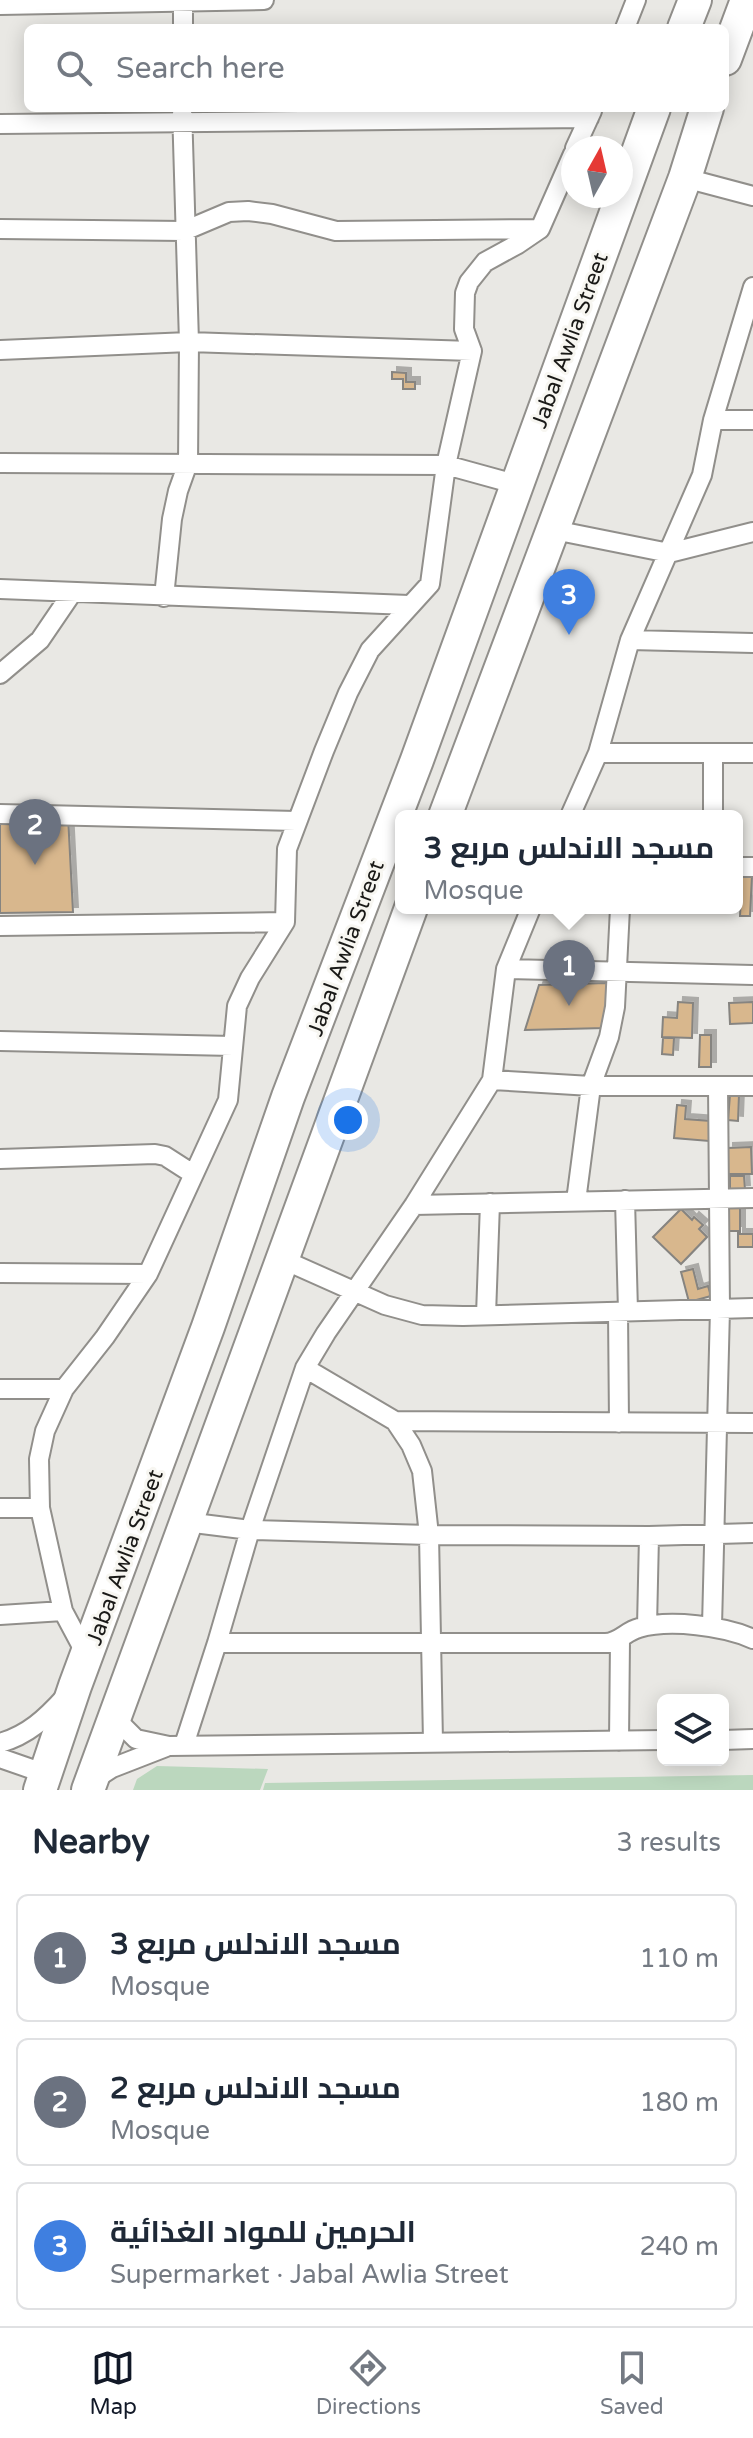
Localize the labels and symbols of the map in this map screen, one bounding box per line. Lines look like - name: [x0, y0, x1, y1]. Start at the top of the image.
- north arrow: [561, 136, 633, 208]
- street label: Jabal Awlia Street: [526, 249, 614, 432]
- pin: 3: [543, 569, 595, 635]
- pin: 2: [9, 799, 61, 865]
- street label: Jabal Awlia Street: [302, 857, 390, 1040]
- pin: 1: [543, 940, 595, 1006]
- your location: [328, 1100, 368, 1140]
- street label: Jabal Awlia Street: [81, 1466, 169, 1649]

